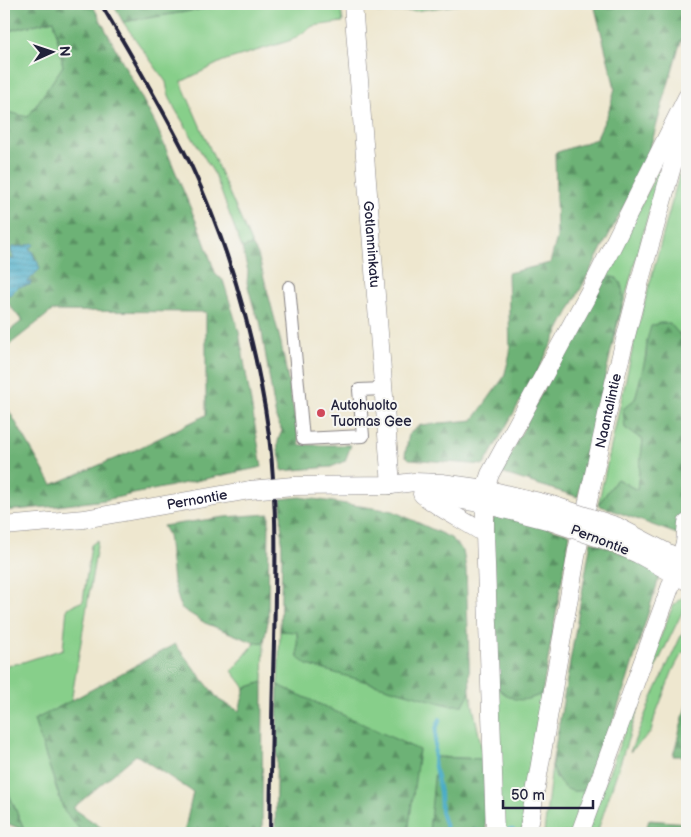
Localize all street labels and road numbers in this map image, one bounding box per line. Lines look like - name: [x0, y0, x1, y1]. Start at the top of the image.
- street label: Gotlanninkatu: [360, 200, 384, 288]
- street label: Naantalintie: [591, 371, 625, 450]
- street label: Pernontie: [165, 486, 229, 513]
- street label: Pernontie: [568, 521, 632, 559]

